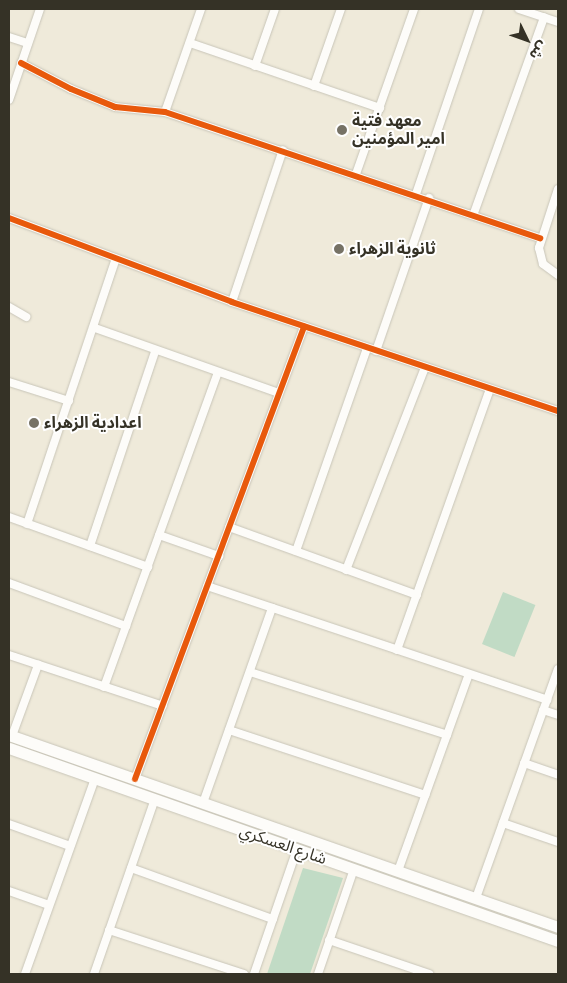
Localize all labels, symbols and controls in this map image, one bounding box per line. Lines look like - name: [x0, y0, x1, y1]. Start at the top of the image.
- north arrow: [502, 15, 552, 65]
- text: ش: [524, 36, 552, 64]
- place label: معهد فتية امير المؤمنين: [352, 111, 445, 149]
- marker: معهد فتية امير المؤمنين: [336, 124, 348, 136]
- place label: ثانوية الزهراء: [349, 239, 436, 259]
- marker: ثانوية الزهراء: [333, 243, 345, 255]
- place label: اعدادية الزهراء: [44, 413, 142, 433]
- marker: اعدادية الزهراء: [28, 417, 40, 429]
- street label: شارع العسكري: [237, 821, 329, 869]

